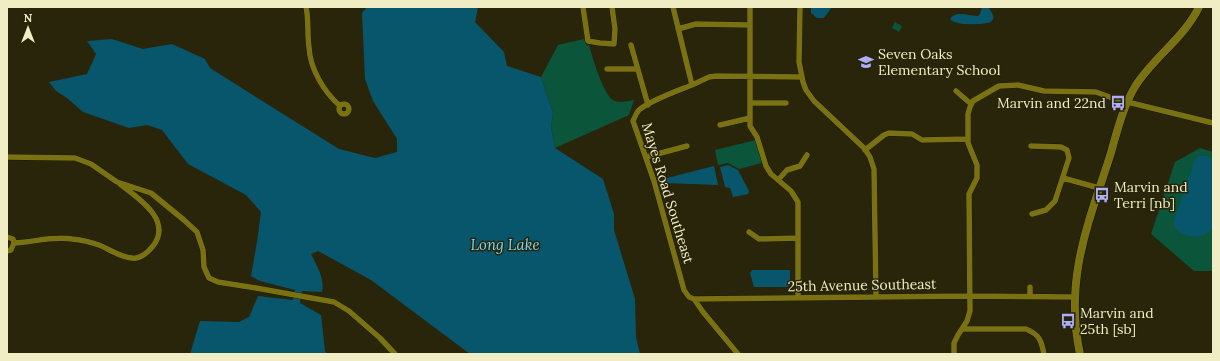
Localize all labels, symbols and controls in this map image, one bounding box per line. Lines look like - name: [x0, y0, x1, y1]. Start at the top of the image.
- north arrow: [8, 8, 48, 48]
- text: N: [24, 11, 33, 25]
- place label: Seven Oaks Elementary School: [878, 45, 1001, 79]
- school or university icon: Seven Oaks Elementary School: [857, 53, 875, 71]
- place label: Marvin and 22nd: [997, 94, 1106, 112]
- bus stop icon: Marvin and 22nd: [1109, 94, 1127, 112]
- street label: Mayes Road Southeast: [638, 121, 698, 266]
- place label: Marvin and Terri [nb]: [1114, 178, 1188, 212]
- bus stop icon: Marvin and Terri [nb]: [1093, 186, 1111, 204]
- water label: Long Lake: [470, 235, 540, 254]
- street label: 25th Avenue Southeast: [787, 275, 937, 295]
- place label: Marvin and 25th [sb]: [1080, 304, 1154, 338]
- bus stop icon: Marvin and 25th [sb]: [1059, 312, 1077, 330]

